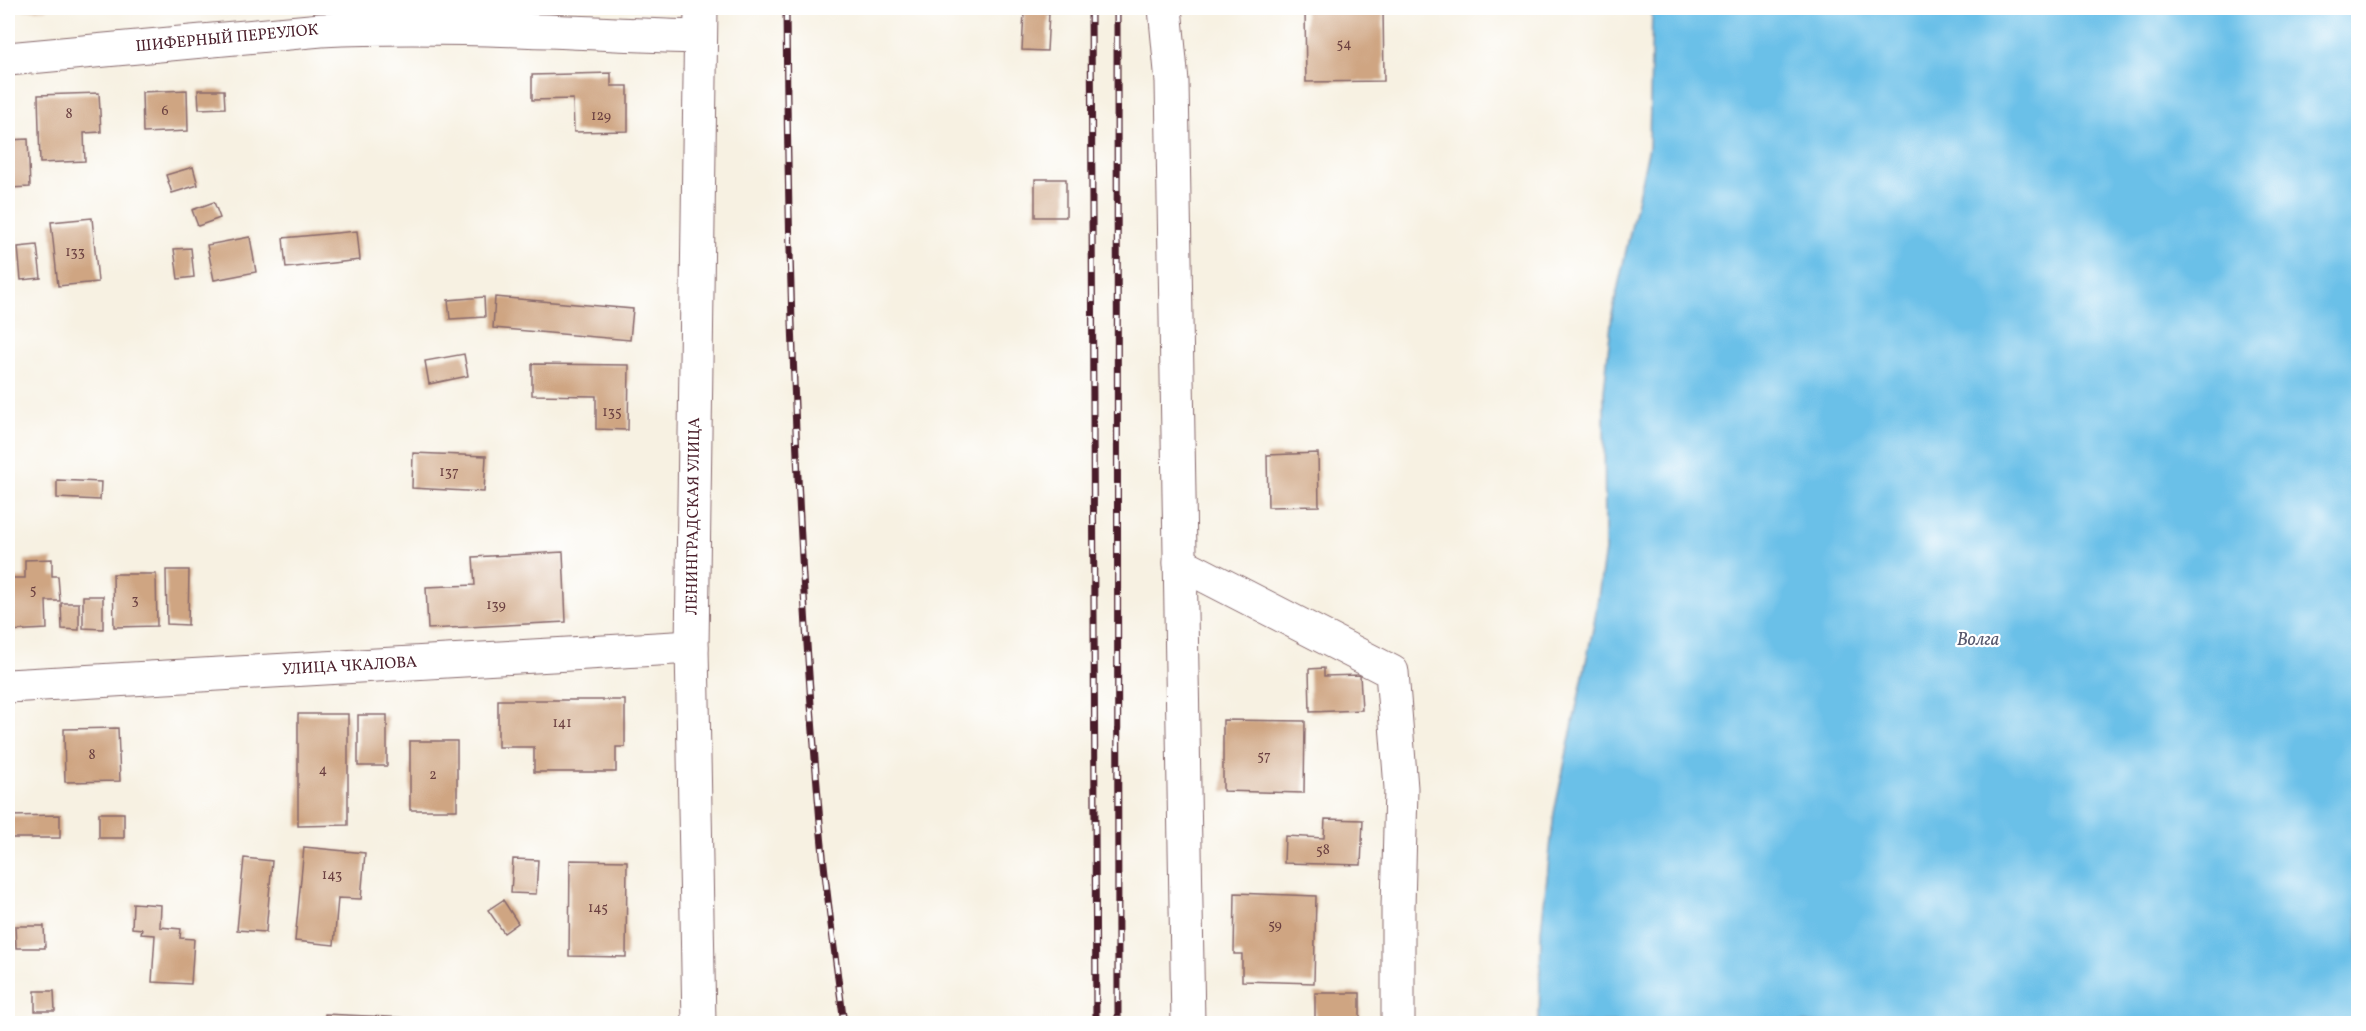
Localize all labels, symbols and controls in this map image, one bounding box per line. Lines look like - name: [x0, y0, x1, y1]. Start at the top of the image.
- street label: ШИФЕРНЫЙ ПЕРЕУЛОК: [135, 19, 320, 58]
- house number: 54: [1336, 35, 1352, 54]
- house number: 6: [161, 102, 169, 121]
- house number: 8: [65, 105, 73, 124]
- house number: 129: [591, 107, 611, 126]
- house number: 133: [65, 243, 85, 262]
- house number: 135: [602, 403, 622, 422]
- street label: ЛЕНИНГРАДСКАЯ УЛИЦА: [681, 417, 706, 615]
- house number: 137: [439, 463, 459, 482]
- house number: 5: [30, 581, 36, 600]
- house number: 3: [131, 591, 139, 610]
- house number: 139: [486, 596, 506, 615]
- water label: Волга: [1957, 628, 1999, 653]
- street label: УЛИЦА ЧКАЛОВА: [281, 652, 418, 681]
- house number: 141: [552, 714, 572, 733]
- house number: 8: [88, 746, 96, 765]
- house number: 57: [1257, 747, 1271, 766]
- house number: 4: [319, 761, 327, 780]
- house number: 2: [429, 766, 437, 785]
- house number: 58: [1316, 841, 1330, 860]
- house number: 143: [322, 866, 342, 885]
- house number: 145: [588, 899, 608, 918]
- house number: 59: [1268, 916, 1282, 935]

